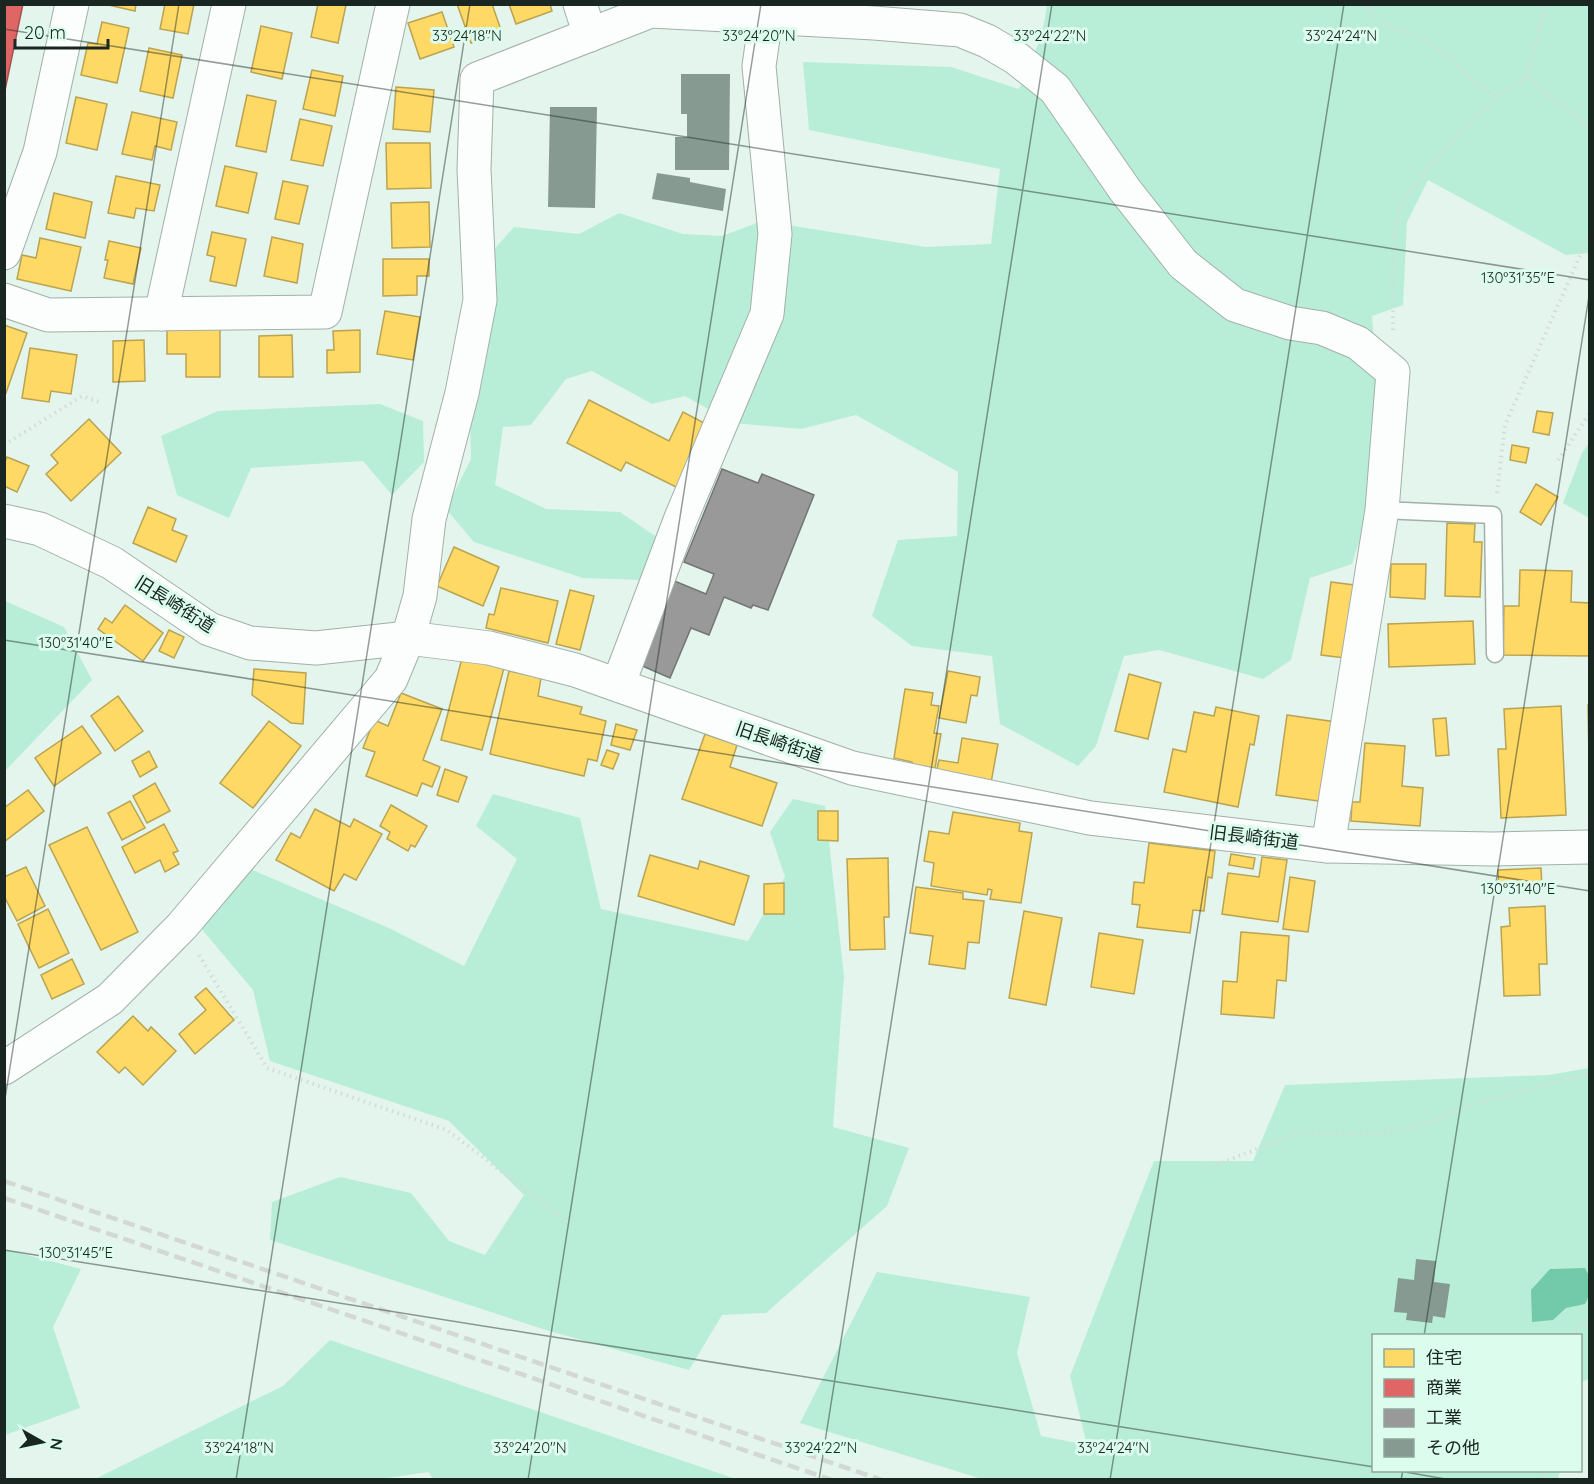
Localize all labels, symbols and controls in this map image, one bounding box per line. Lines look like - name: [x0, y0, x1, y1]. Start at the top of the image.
- scale bar: [15, 12, 108, 50]
- text: 20 m: [24, 21, 66, 44]
- text: 33°24'18"N: [432, 26, 502, 45]
- text: 33°24'20"N: [722, 26, 796, 45]
- text: 33°24'22"N: [1014, 26, 1086, 45]
- text: 33°24'24"N: [1305, 26, 1377, 45]
- text: 130°31'35"E: [1481, 268, 1555, 287]
- street label: 旧長崎街道: [131, 570, 219, 638]
- text: 130°31'40"E: [39, 633, 113, 652]
- street label: 旧長崎街道: [733, 716, 825, 768]
- street label: 旧長崎街道: [1208, 820, 1300, 854]
- text: 130°31'40"E: [1481, 879, 1555, 898]
- text: 130°31'45"E: [39, 1243, 113, 1262]
- legend: [1372, 1334, 1582, 1472]
- text: 住宅: [1426, 1346, 1462, 1369]
- text: 商業: [1426, 1376, 1462, 1399]
- text: 工業: [1426, 1406, 1462, 1429]
- north arrow: [12, 1412, 72, 1472]
- text: その他: [1426, 1436, 1480, 1459]
- text: N: [46, 1437, 68, 1452]
- text: 33°24'18"N: [204, 1438, 274, 1457]
- text: 33°24'20"N: [493, 1438, 567, 1457]
- text: 33°24'22"N: [785, 1438, 857, 1457]
- text: 33°24'24"N: [1077, 1438, 1149, 1457]

